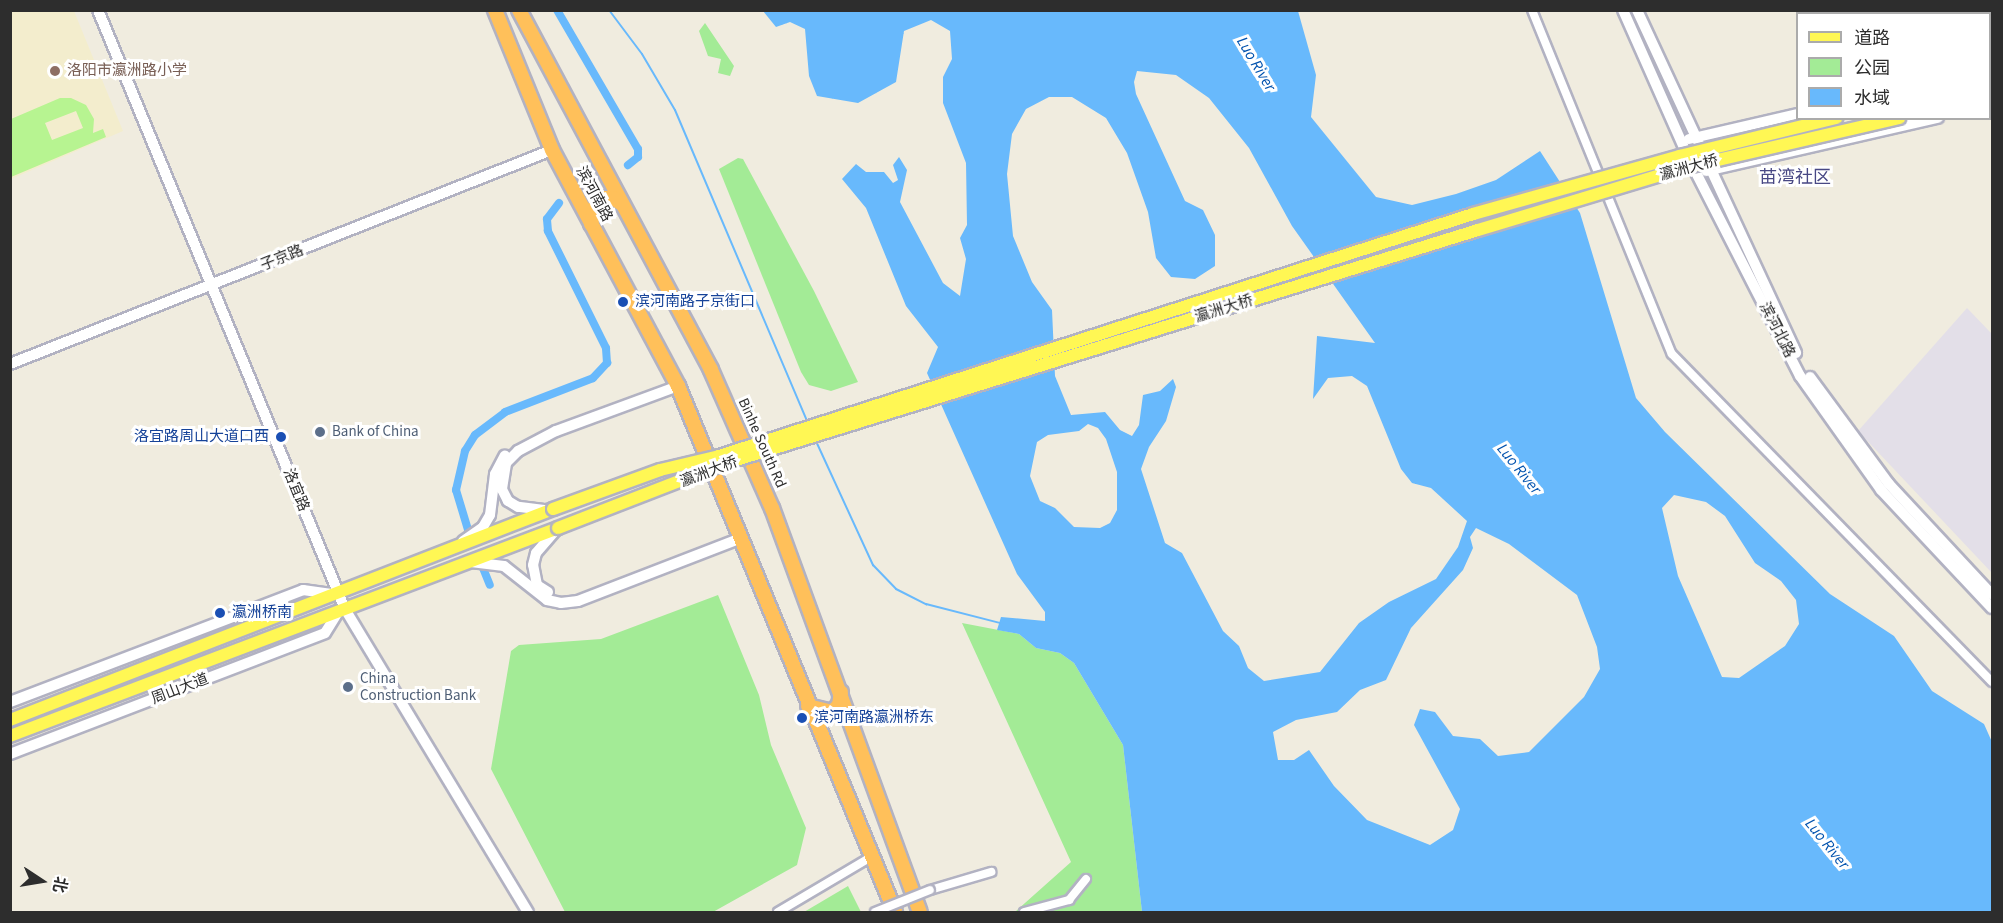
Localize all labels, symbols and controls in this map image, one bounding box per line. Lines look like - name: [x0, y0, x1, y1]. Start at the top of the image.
- legend: [1796, 12, 1991, 120]
- text: 道路: [1854, 26, 1890, 51]
- water label: Luo River: [1232, 33, 1280, 95]
- text: 公园: [1854, 56, 1890, 81]
- place label: 洛阳市瀛洲路小学: [67, 62, 187, 80]
- marker: 洛阳市瀛洲路小学: [48, 64, 62, 78]
- text: 水域: [1854, 86, 1890, 111]
- street label: 瀛洲大桥: [1658, 152, 1720, 184]
- street label: 滨河南路: [572, 163, 616, 225]
- district label: 苗湾社区: [1759, 167, 1831, 189]
- street label: 子京路: [258, 241, 306, 275]
- street label: 瀛洲大桥: [1193, 292, 1255, 326]
- place label: 滨河南路子京街口: [635, 293, 755, 311]
- marker: 滨河南路子京街口: [616, 295, 630, 309]
- street label: 滨河北路: [1755, 299, 1799, 361]
- street label: Binhe South Rd: [734, 395, 790, 491]
- place label: Bank of China: [332, 423, 419, 441]
- marker: Bank of China: [313, 425, 327, 439]
- place label: 洛宜路周山大道口西: [134, 428, 269, 446]
- marker: 洛宜路周山大道口西: [274, 430, 288, 444]
- water label: Luo River: [1493, 440, 1545, 498]
- street label: 瀛洲大桥: [678, 453, 740, 491]
- street label: 洛宜路: [279, 466, 313, 514]
- place label: 瀛洲桥南: [232, 604, 292, 622]
- marker: 瀛洲桥南: [213, 606, 227, 620]
- place label: China Construction Bank: [360, 669, 476, 704]
- street label: 周山大道: [149, 670, 211, 708]
- marker: China Construction Bank: [341, 680, 355, 694]
- place label: 滨河南路瀛洲桥东: [814, 709, 934, 727]
- marker: 滨河南路瀛洲桥东: [795, 711, 809, 725]
- water label: Luo River: [1801, 815, 1853, 873]
- north arrow: [12, 851, 72, 911]
- text: 北: [47, 875, 72, 895]

